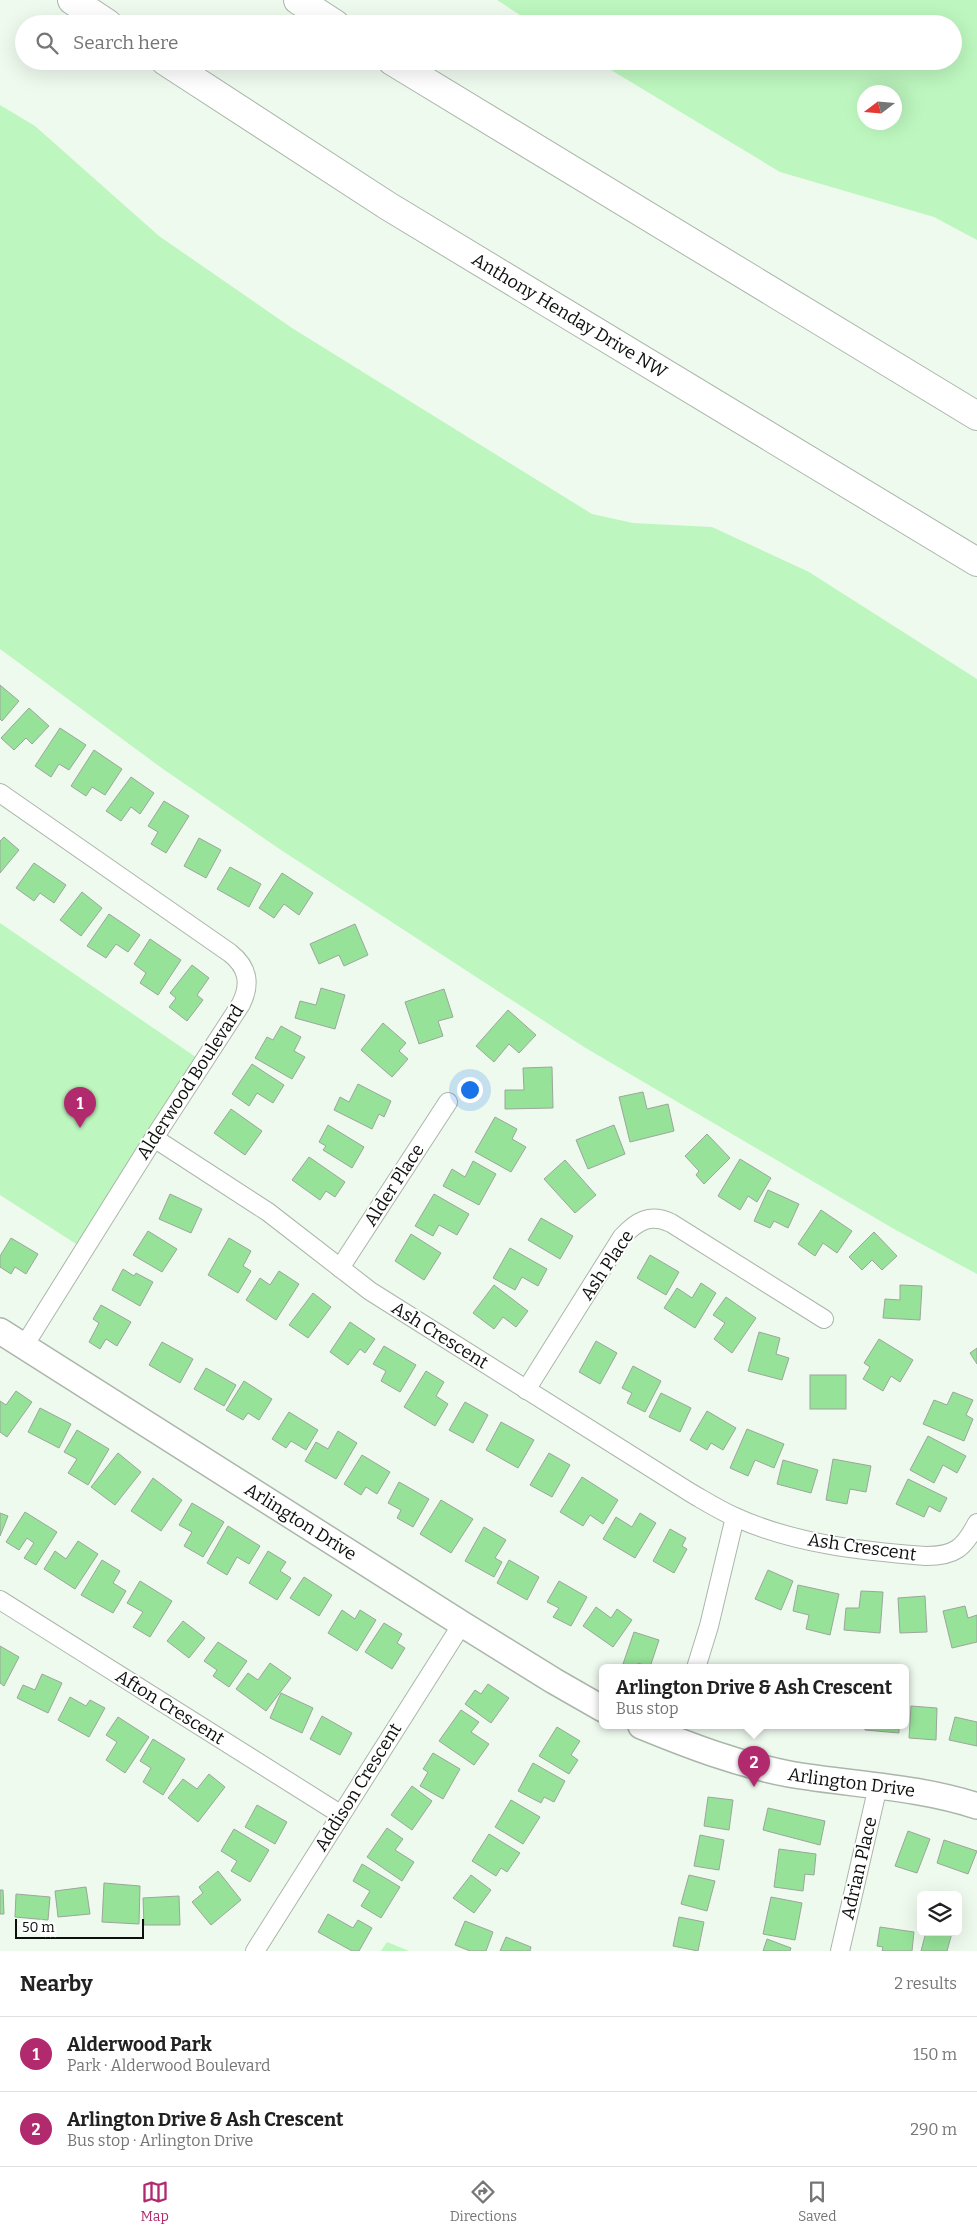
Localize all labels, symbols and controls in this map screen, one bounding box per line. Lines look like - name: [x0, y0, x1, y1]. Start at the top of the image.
- search box: [15, 15, 962, 70]
- icon: search: [33, 29, 61, 57]
- text: Search here: [73, 31, 178, 54]
- north arrow: [857, 85, 902, 130]
- street label: Anthony Henday Drive NW: [468, 248, 672, 383]
- street label: Alderwood Boulevard: [132, 1000, 248, 1164]
- your location: [457, 1077, 483, 1103]
- pin: 1: [64, 1087, 96, 1128]
- street label: Alder Place: [359, 1140, 429, 1230]
- street label: Ash Place: [576, 1226, 638, 1304]
- street label: Ash Crescent: [388, 1297, 493, 1374]
- street label: Arlington Drive: [241, 1478, 361, 1565]
- street label: Ash Crescent: [806, 1528, 918, 1566]
- popup: [599, 1664, 909, 1729]
- street label: Afton Crescent: [112, 1665, 229, 1749]
- text: Arlington Drive & Ash Crescent: [616, 1676, 892, 1699]
- text: Bus stop: [616, 1699, 678, 1718]
- street label: Addison Crescent: [310, 1719, 406, 1855]
- pin: 2: [738, 1746, 770, 1787]
- street label: Arlington Drive: [786, 1763, 917, 1802]
- street label: Adrian Place: [836, 1814, 882, 1922]
- map controls: [917, 1891, 962, 1936]
- button: layers: [917, 1891, 962, 1936]
- scale bar: [15, 1916, 144, 1939]
- text: 50 m: [22, 1919, 55, 1936]
- text: Nearby: [20, 1971, 93, 1997]
- text: 2 results: [894, 1974, 957, 1993]
- text: Alderwood Park: [67, 2033, 212, 2056]
- text: 1: [33, 2045, 39, 2064]
- text: 150 m: [913, 2045, 957, 2064]
- text: Park · Alderwood Boulevard: [67, 2056, 271, 2075]
- text: Arlington Drive & Ash Crescent: [67, 2108, 344, 2131]
- text: 2: [31, 2120, 41, 2139]
- text: 290 m: [910, 2120, 957, 2139]
- text: Bus stop · Arlington Drive: [67, 2131, 253, 2150]
- tab: Map: [140, 2178, 169, 2225]
- tab: Directions: [450, 2178, 517, 2225]
- tab: Saved: [798, 2178, 837, 2225]

